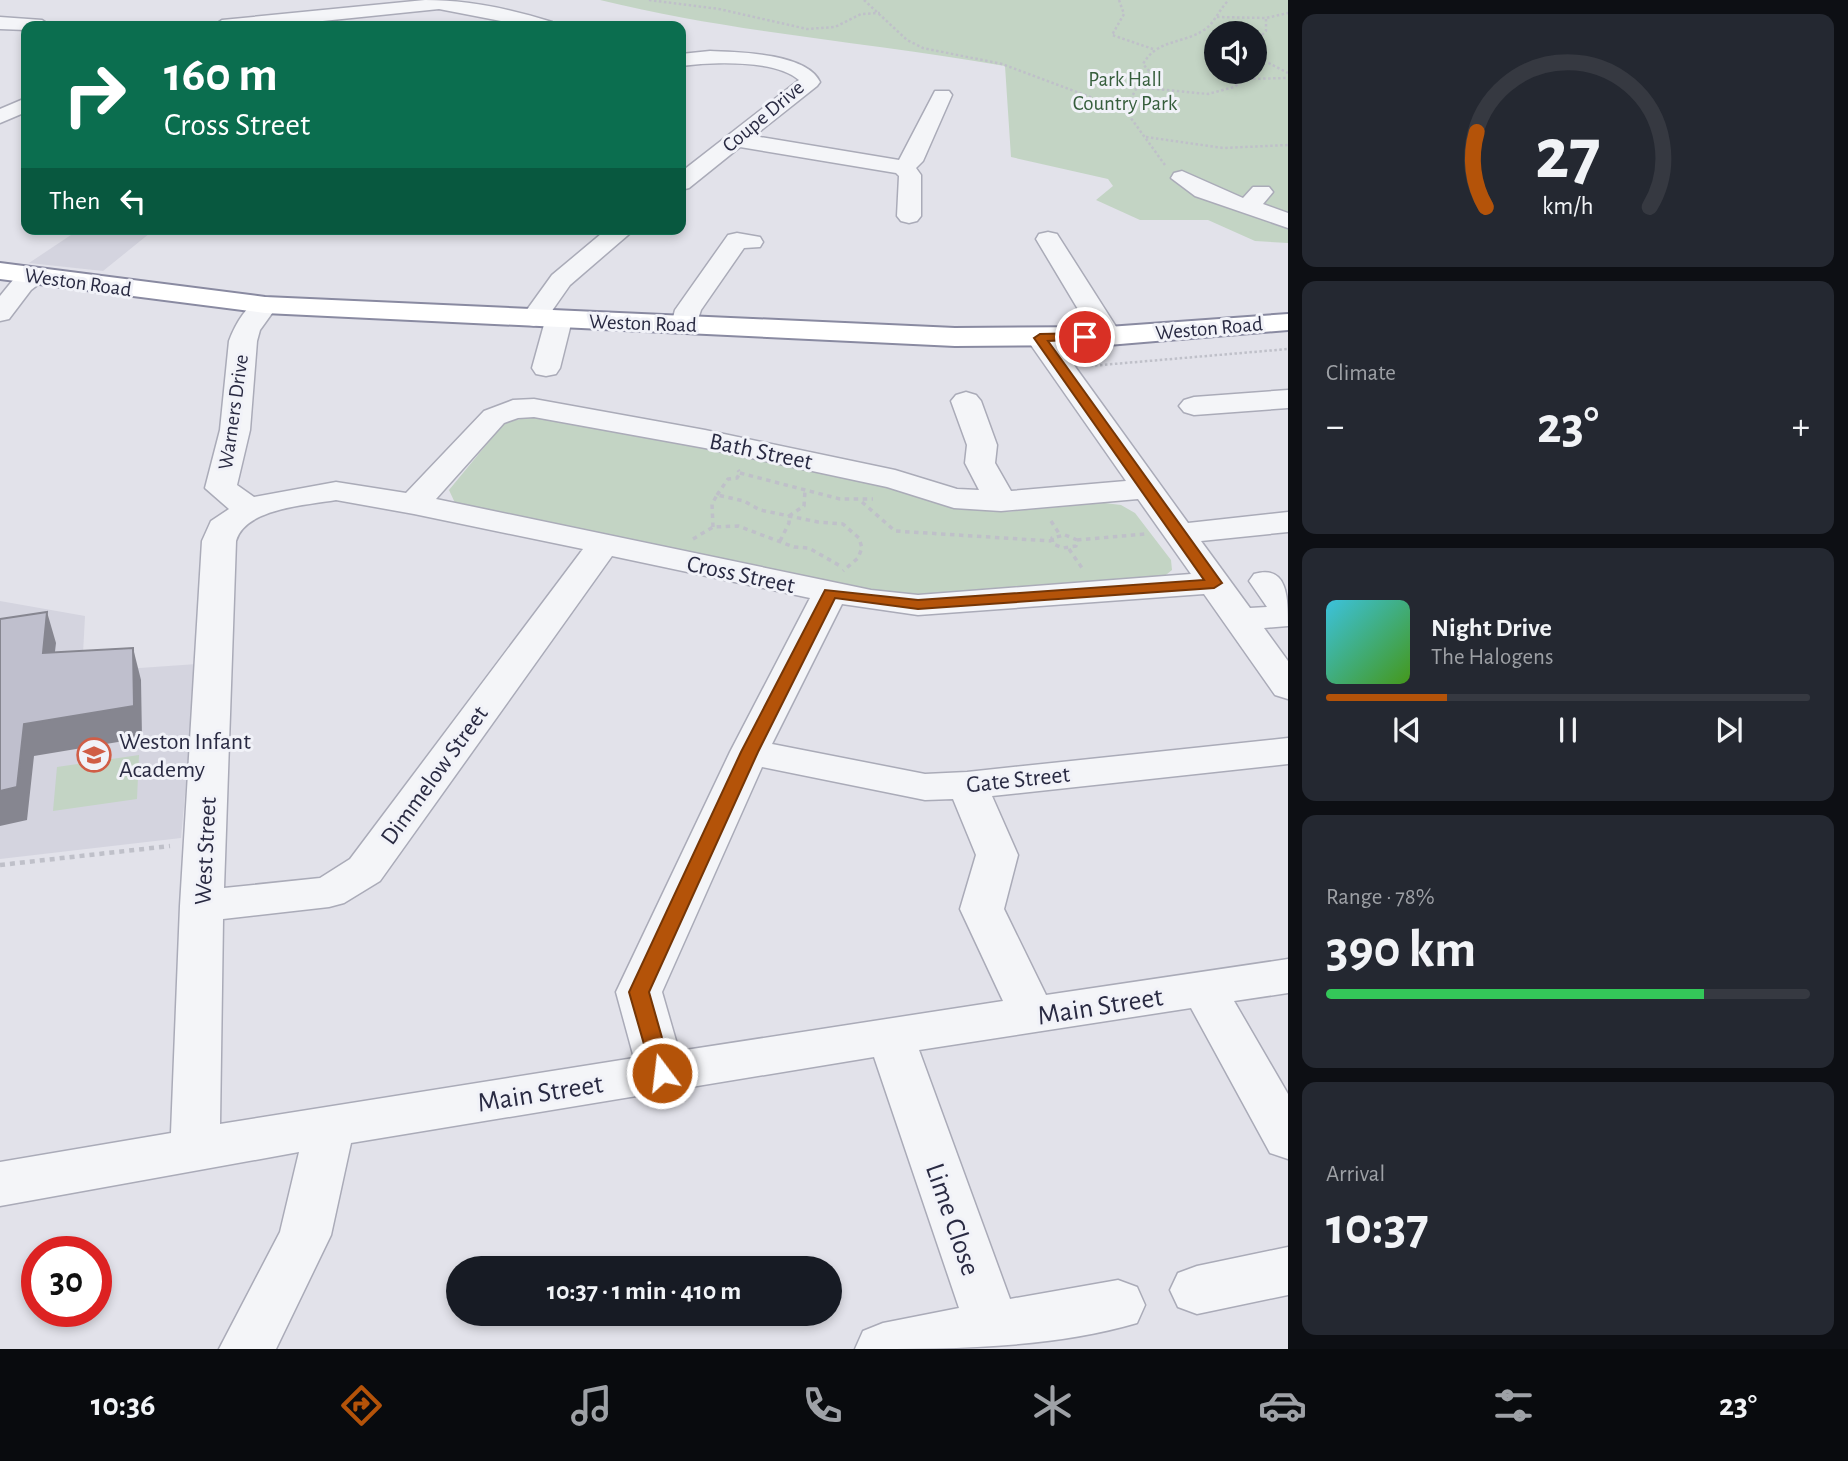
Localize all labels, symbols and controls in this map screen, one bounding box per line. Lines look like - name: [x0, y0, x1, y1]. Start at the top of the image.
- map controls: [1204, 21, 1267, 84]
- button: sound: [1204, 21, 1267, 84]
- icon: right: [49, 49, 140, 140]
- text: 160 m: [164, 51, 278, 100]
- park label: Park Hall Country Park: [1073, 69, 1178, 114]
- street label: Coupe Drive: [719, 77, 808, 156]
- text: Cross Street: [164, 109, 310, 141]
- text: 27: [1535, 119, 1601, 192]
- icon: left: [114, 182, 152, 220]
- text: Then: [49, 188, 100, 214]
- text: km/h: [1542, 193, 1594, 218]
- street label: Weston Road: [23, 265, 133, 300]
- pin: [1055, 307, 1115, 367]
- street label: Weston Road: [589, 311, 697, 336]
- street label: Weston Road: [1154, 313, 1264, 344]
- icon: arrive: [1066, 318, 1104, 356]
- street label: Warners Drive: [215, 353, 252, 471]
- text: Climate: [1326, 362, 1396, 385]
- text: 23°: [1537, 400, 1599, 452]
- text: −: [1326, 408, 1344, 446]
- text: +: [1792, 408, 1810, 446]
- street label: Bath Street: [707, 429, 815, 475]
- street label: Cross Street: [685, 552, 797, 598]
- text: Night Drive: [1431, 615, 1552, 641]
- text: The Halogens: [1431, 646, 1553, 669]
- street label: Dimmelow Street: [377, 702, 493, 849]
- icon: previous: [1388, 711, 1426, 749]
- icon: pause: [1549, 711, 1587, 749]
- icon: next: [1710, 711, 1748, 749]
- place label: Weston Infant Academy: [119, 730, 251, 782]
- school or university icon: Weston Infant Academy: [75, 736, 113, 774]
- street label: Gate Street: [965, 763, 1071, 797]
- street label: West Street: [191, 796, 221, 906]
- text: Range · 78%: [1326, 886, 1435, 909]
- text: 390 km: [1326, 924, 1476, 976]
- street label: Main Street: [1036, 983, 1165, 1031]
- position arrow: [625, 1036, 699, 1110]
- street label: Main Street: [476, 1070, 605, 1118]
- street label: Lime Close: [920, 1160, 984, 1279]
- text: Arrival: [1326, 1163, 1385, 1186]
- text: 10:37: [1326, 1201, 1429, 1253]
- speed limit sign: 30: [21, 1236, 112, 1327]
- text: 10:37 · 1 min · 410 m: [547, 1278, 741, 1304]
- icon: directions: [337, 1381, 386, 1430]
- icon: music: [567, 1381, 616, 1430]
- icon: phone: [798, 1381, 847, 1430]
- icon: climate: [1028, 1381, 1077, 1430]
- icon: car: [1258, 1381, 1307, 1430]
- icon: filters: [1489, 1381, 1538, 1430]
- text: 10:36: [91, 1389, 155, 1421]
- text: 23°: [1719, 1389, 1757, 1421]

